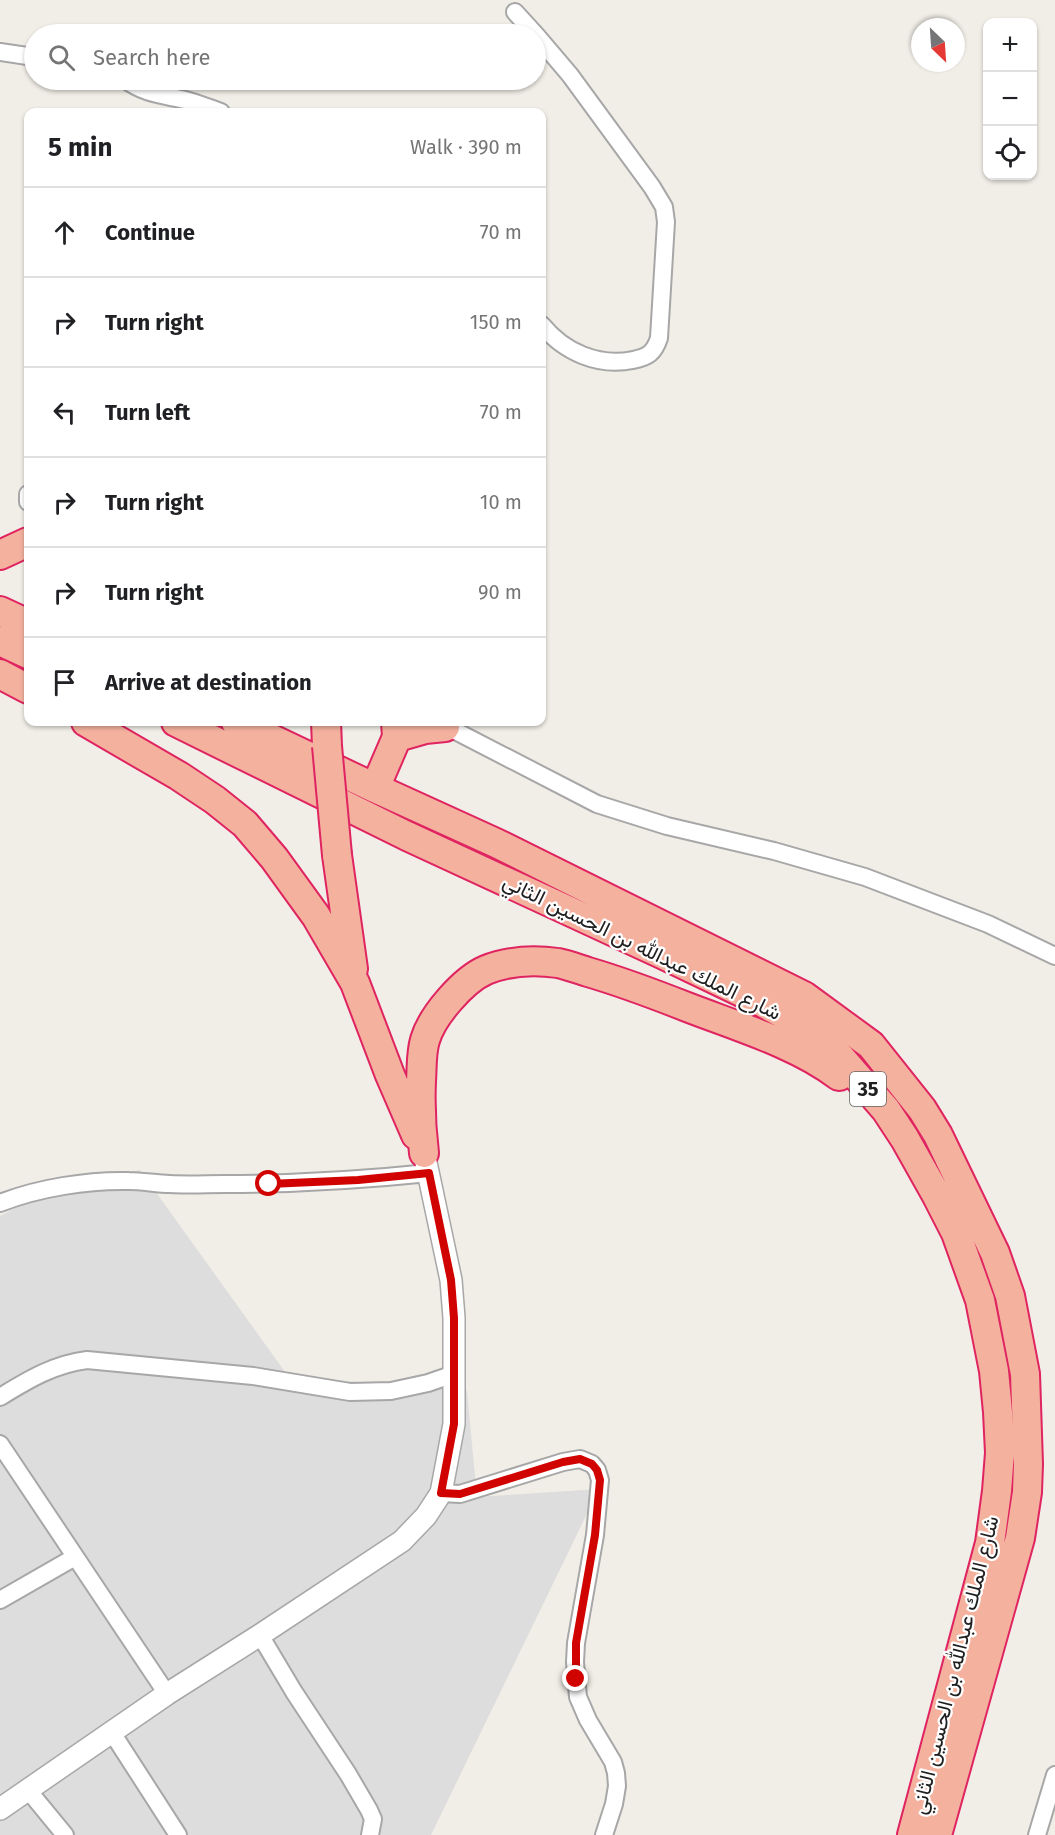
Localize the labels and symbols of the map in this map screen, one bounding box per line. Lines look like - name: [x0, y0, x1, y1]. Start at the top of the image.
- north arrow: [911, 18, 965, 72]
- street label: شارع الملك عبدالله بن الحسين الثاني: [497, 868, 785, 1029]
- road number: 35: [850, 1072, 886, 1106]
- route start: [255, 1170, 281, 1196]
- street label: شارع الملك عبدالله بن الحسين الثاني: [905, 1513, 1009, 1818]
- route end: [562, 1665, 588, 1691]

